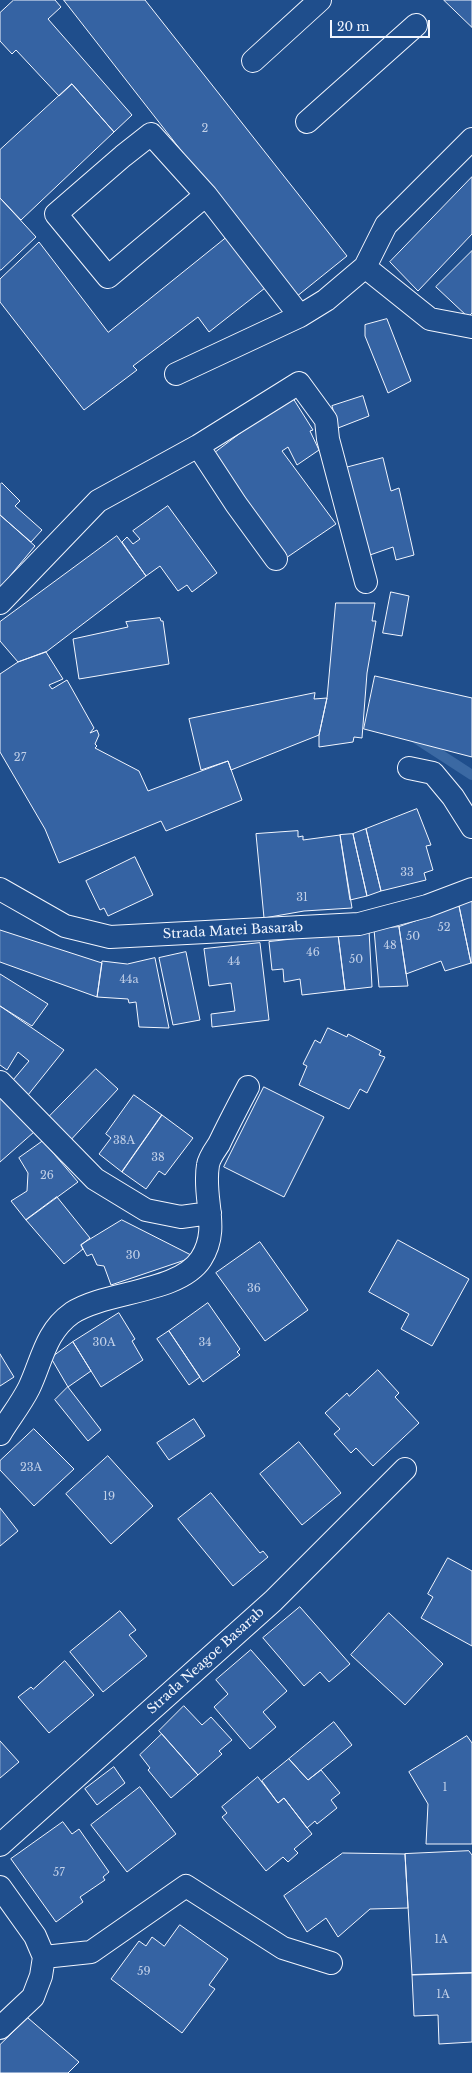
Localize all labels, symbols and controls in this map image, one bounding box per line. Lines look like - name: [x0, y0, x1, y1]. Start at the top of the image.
- scale bar: [332, 12, 432, 38]
- text: 20 m: [337, 19, 369, 34]
- house number: 2: [202, 122, 208, 136]
- house number: 27: [14, 751, 26, 765]
- house number: 33: [400, 866, 414, 880]
- house number: 31: [296, 891, 308, 905]
- street label: Strada Matei Basarab: [162, 920, 304, 942]
- house number: 52: [437, 921, 451, 935]
- house number: 50: [406, 930, 420, 944]
- house number: 48: [383, 939, 397, 953]
- house number: 46: [306, 946, 320, 960]
- house number: 50: [349, 953, 363, 967]
- house number: 44: [228, 955, 240, 969]
- house number: 44a: [120, 973, 138, 987]
- house number: 38A: [113, 1134, 135, 1148]
- house number: 38: [151, 1151, 165, 1165]
- house number: 26: [40, 1169, 54, 1183]
- house number: 30: [126, 1249, 140, 1263]
- house number: 36: [247, 1282, 261, 1296]
- house number: 30A: [93, 1336, 115, 1350]
- house number: 34: [198, 1336, 212, 1350]
- house number: 23A: [20, 1461, 42, 1475]
- house number: 19: [103, 1490, 115, 1504]
- street label: Strada Neagoe Basarab: [144, 1604, 268, 1718]
- house number: 1: [443, 1781, 447, 1795]
- house number: 57: [53, 1866, 65, 1880]
- house number: 1A: [434, 1933, 448, 1947]
- house number: 59: [137, 1965, 151, 1979]
- house number: 1A: [436, 1988, 450, 2002]

